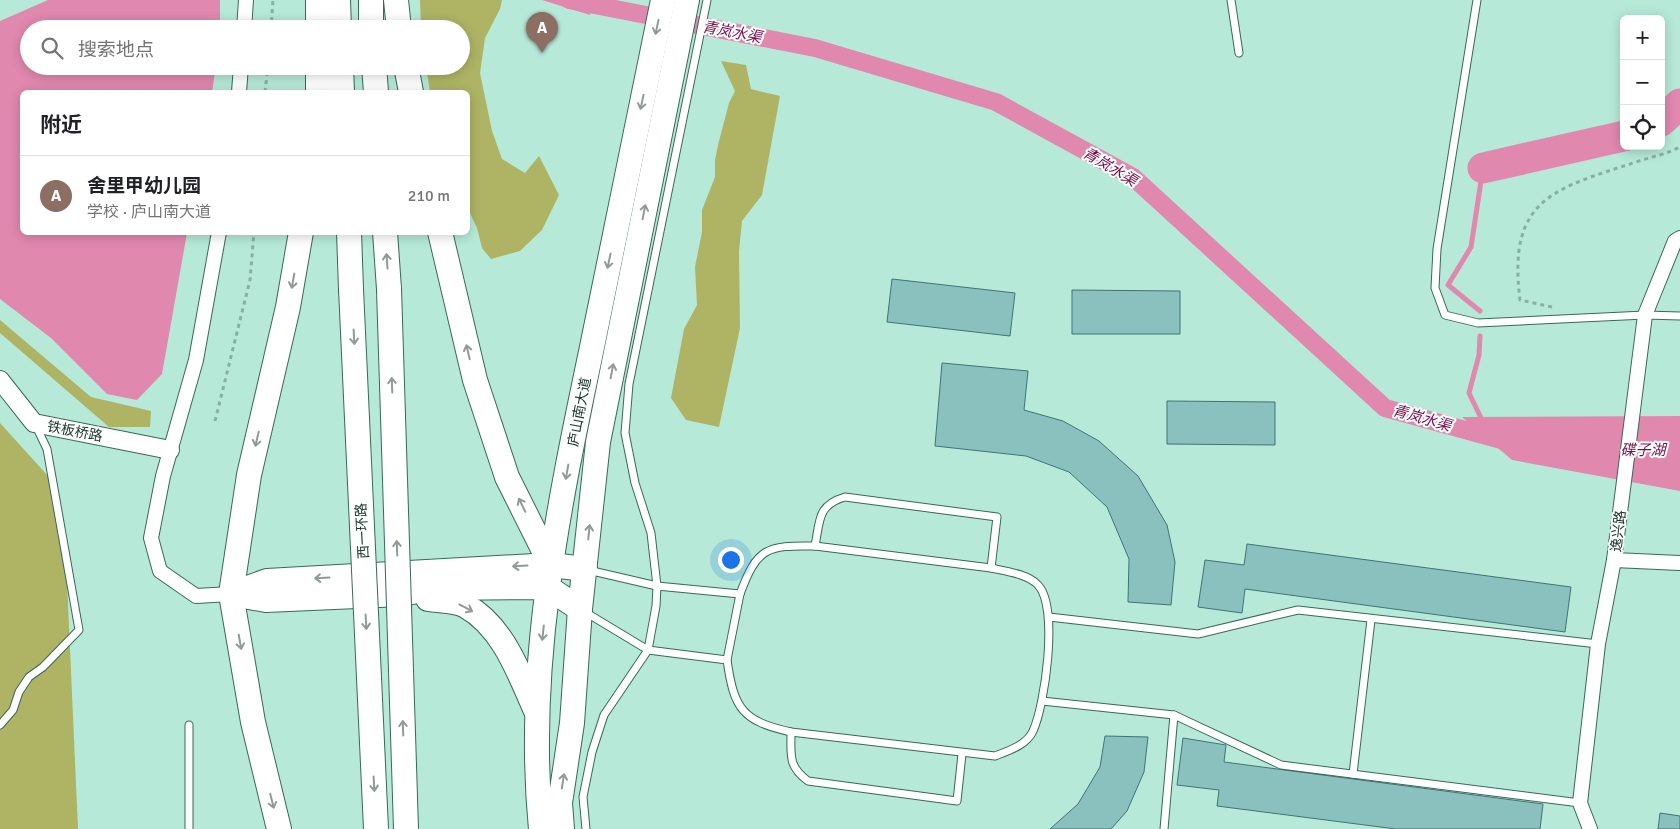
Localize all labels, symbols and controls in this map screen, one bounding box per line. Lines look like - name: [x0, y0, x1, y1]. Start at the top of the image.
- pin: A: [526, 12, 558, 53]
- map controls: [1620, 15, 1665, 150]
- button: +: [1620, 15, 1665, 60]
- water label: 青岚水渠: [701, 17, 765, 47]
- one-way arrow: [652, 19, 662, 35]
- search box: [20, 20, 470, 75]
- icon: search: [38, 34, 66, 62]
- text: 搜索地点: [78, 38, 154, 62]
- button: −: [1620, 60, 1665, 105]
- one-way arrow: [637, 94, 646, 110]
- button: locate: [1620, 105, 1665, 150]
- text: 附近: [40, 112, 82, 138]
- water label: 青岚水渠: [1080, 144, 1142, 191]
- text: 舍里甲幼儿园: [87, 174, 201, 198]
- text: A: [51, 186, 61, 206]
- text: 210 m: [408, 186, 450, 206]
- text: 学校 · 庐山南大道: [87, 202, 211, 222]
- one-way arrow: [640, 205, 649, 221]
- one-way arrow: [382, 253, 391, 269]
- one-way arrow: [604, 253, 613, 269]
- one-way arrow: [287, 272, 297, 288]
- one-way arrow: [349, 329, 358, 345]
- one-way arrow: [463, 345, 472, 361]
- one-way arrow: [608, 364, 617, 380]
- street label: 庐山南大道: [564, 376, 595, 448]
- one-way arrow: [387, 378, 396, 394]
- water label: 青岚水渠: [1391, 401, 1455, 435]
- street label: 铁板桥路: [46, 418, 104, 445]
- one-way arrow: [252, 431, 261, 447]
- water label: 碟子湖: [1620, 441, 1667, 459]
- one-way arrow: [562, 464, 572, 480]
- one-way arrow: [516, 498, 526, 513]
- street label: 西一环路: [353, 503, 372, 559]
- street label: 逸兴路: [1608, 509, 1629, 553]
- one-way arrow: [584, 524, 594, 540]
- one-way arrow: [392, 540, 402, 556]
- your location: [718, 547, 744, 573]
- one-way arrow: [512, 562, 528, 571]
- one-way arrow: [315, 573, 331, 582]
- one-way arrow: [459, 603, 474, 613]
- one-way arrow: [362, 614, 371, 630]
- one-way arrow: [538, 624, 547, 640]
- one-way arrow: [235, 634, 245, 650]
- one-way arrow: [398, 720, 407, 736]
- one-way arrow: [559, 773, 569, 789]
- one-way arrow: [369, 776, 378, 792]
- one-way arrow: [268, 793, 278, 809]

